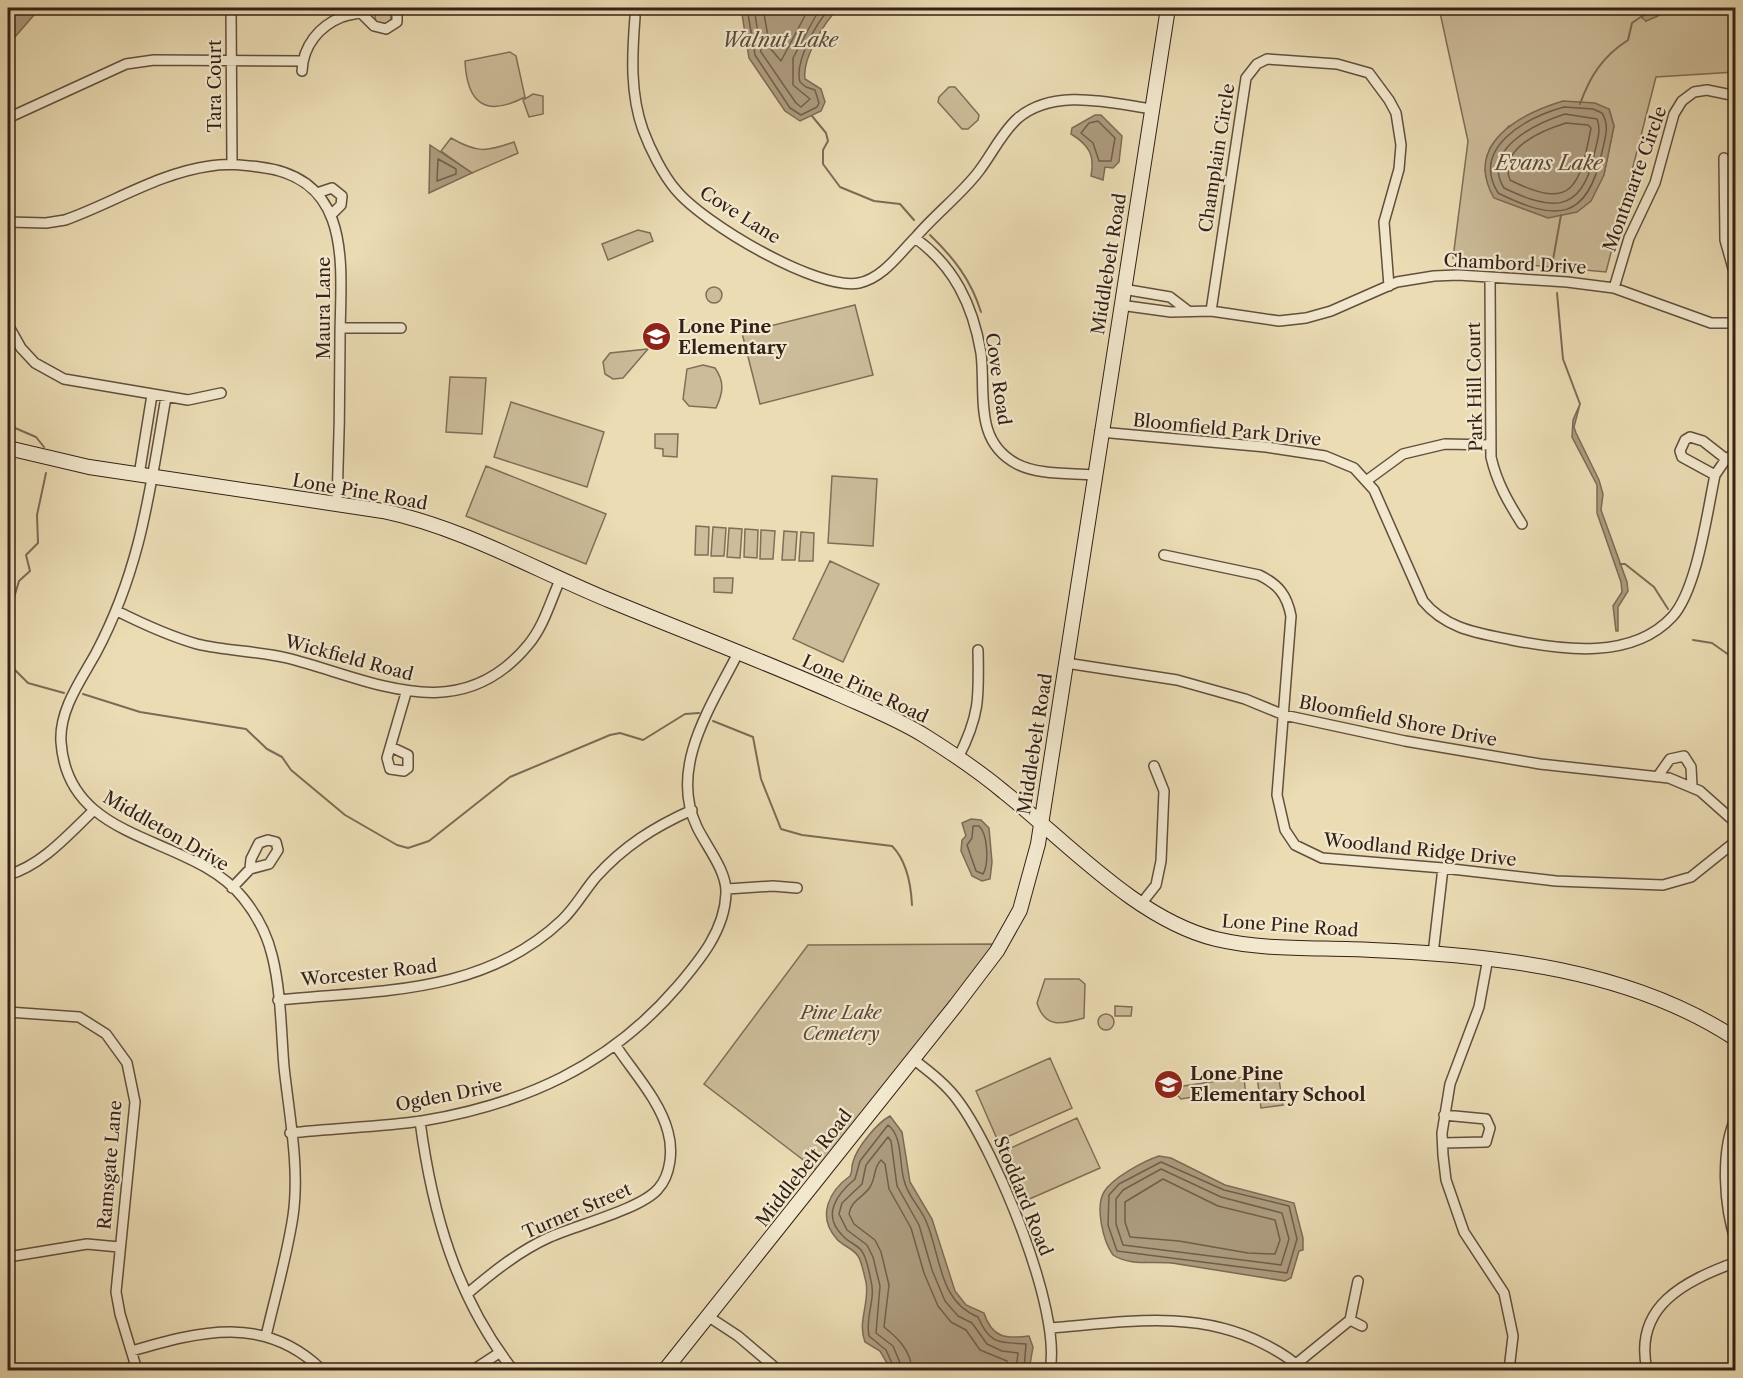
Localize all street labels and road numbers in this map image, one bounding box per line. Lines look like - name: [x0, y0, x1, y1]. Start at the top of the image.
- street label: Tara Court: [204, 39, 226, 132]
- street label: Champlain Circle: [1194, 82, 1240, 234]
- street label: Montmarte Circle: [1598, 103, 1672, 255]
- street label: Cove Lane: [696, 182, 784, 248]
- street label: Middlebelt Road: [1087, 192, 1131, 336]
- street label: Chambord Drive: [1443, 249, 1587, 279]
- street label: Maura Lane: [313, 257, 335, 359]
- street label: Park Hill Court: [1463, 321, 1487, 452]
- street label: Cove Road: [981, 331, 1015, 427]
- street label: Bloomfield Park Drive: [1132, 409, 1322, 451]
- street label: Lone Pine Road: [291, 469, 429, 515]
- street label: Wickfield Road: [281, 630, 416, 686]
- street label: Lone Pine Road: [798, 650, 932, 728]
- street label: Middlebelt Road: [1013, 672, 1057, 816]
- street label: Bloomfield Shore Drive: [1297, 691, 1499, 751]
- street label: Middleton Drive: [99, 786, 233, 876]
- street label: Woodland Ridge Drive: [1322, 829, 1518, 871]
- street label: Lone Pine Road: [1221, 910, 1359, 942]
- street label: Worcester Road: [299, 955, 438, 991]
- street label: Ogden Drive: [394, 1074, 504, 1116]
- street label: Ramsgate Lane: [93, 1099, 127, 1231]
- street label: Middlebelt Road: [751, 1105, 857, 1231]
- street label: Stoddard Road: [989, 1133, 1057, 1259]
- street label: Turner Street: [519, 1178, 635, 1244]

